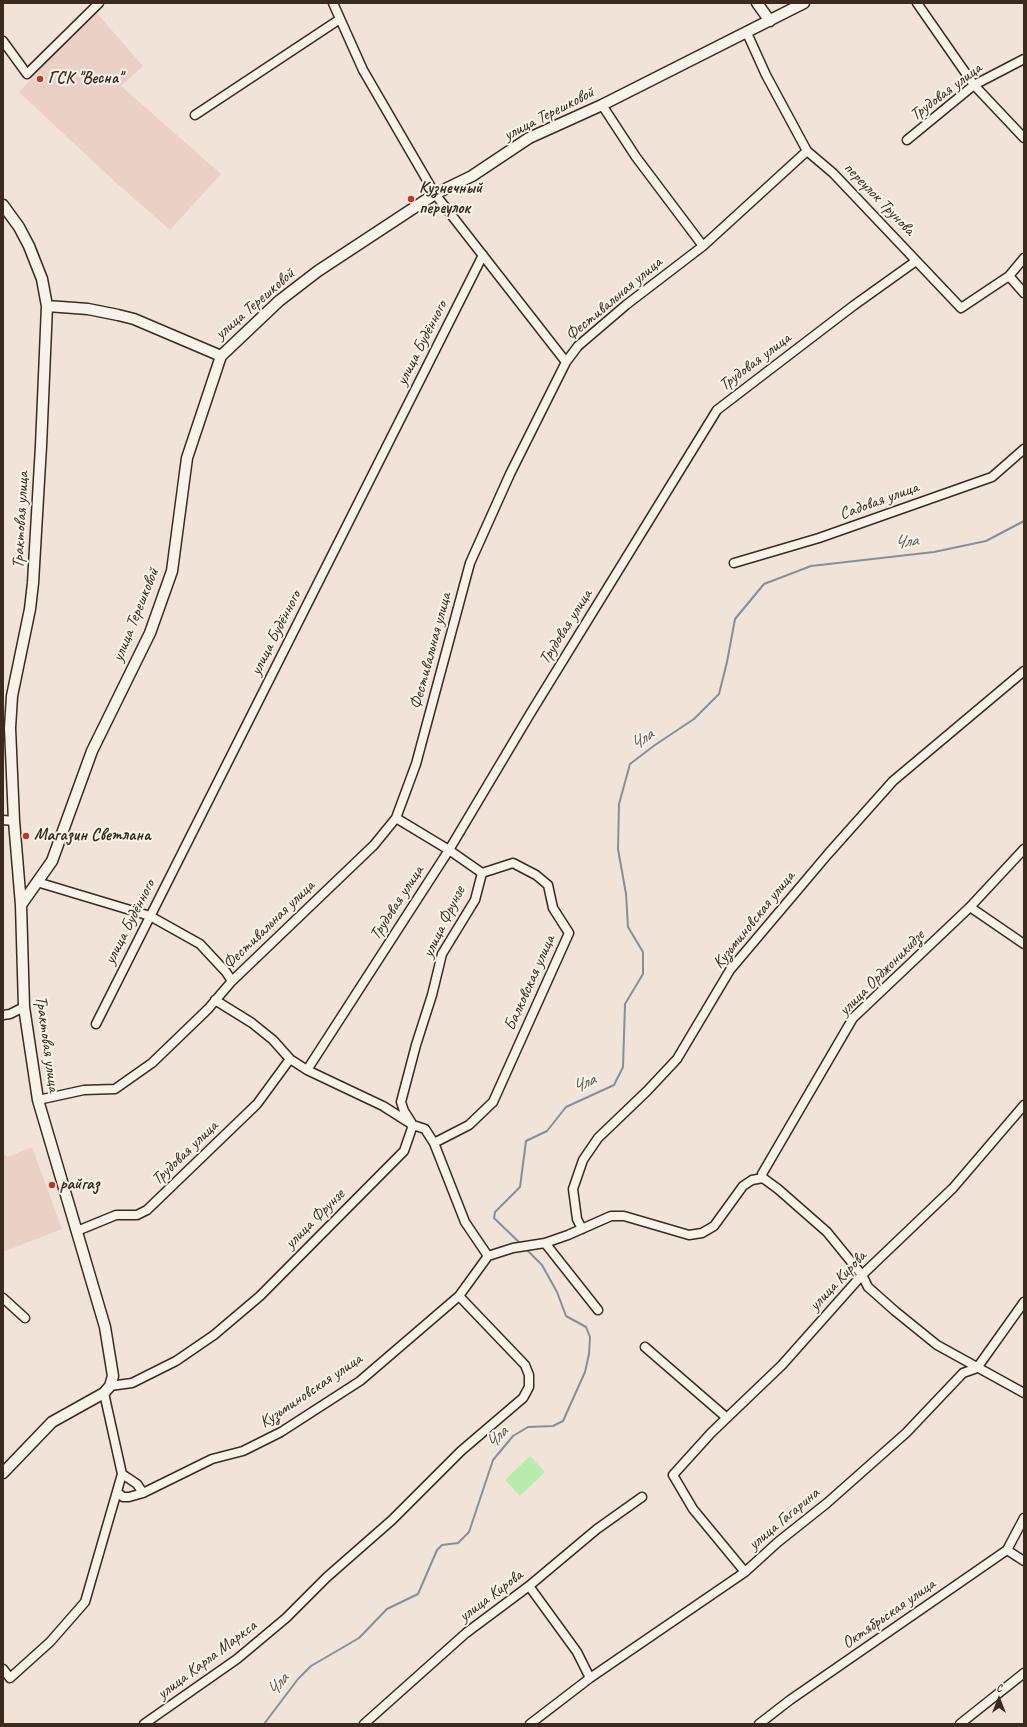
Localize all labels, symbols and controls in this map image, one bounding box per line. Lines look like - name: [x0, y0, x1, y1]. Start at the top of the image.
- street label: Трудовая улица: [906, 58, 986, 126]
- place label: ГСК "Весна": [48, 69, 122, 89]
- marker: ГСК "Весна": [35, 74, 45, 84]
- street label: улица Терешковой: [500, 82, 598, 146]
- street label: переулок Трунова: [839, 158, 919, 240]
- place label: Кузнечный переулок: [419, 179, 482, 219]
- marker: Кузнечный переулок: [406, 194, 416, 204]
- street label: Фестивальная улица: [562, 253, 666, 345]
- street label: улица Терешковой: [211, 264, 299, 344]
- street label: улица Будённого: [392, 297, 452, 389]
- street label: Трудовая улица: [715, 328, 795, 396]
- street label: Трактовая улица: [8, 471, 34, 569]
- street label: Садовая улица: [837, 477, 921, 525]
- water label: Чла: [893, 530, 919, 554]
- street label: улица Терешковой: [108, 565, 164, 665]
- street label: Трудовая улица: [535, 586, 597, 668]
- street label: улица Будённого: [246, 587, 306, 679]
- street label: Фестивальная улица: [406, 590, 456, 712]
- water label: Чла: [626, 724, 658, 756]
- place label: Магазин Светлана: [34, 826, 151, 846]
- marker: Магазин Светлана: [21, 831, 31, 841]
- street label: Трудовая улица: [365, 862, 429, 944]
- street label: Кузьминовская улица: [709, 867, 799, 973]
- street label: улица Будённого: [100, 876, 160, 968]
- street label: Фестивальная улица: [219, 876, 319, 974]
- street label: улица Фрунзе: [418, 883, 470, 961]
- street label: улица Орджоникидзе: [835, 926, 929, 1020]
- street label: Балковская улица: [500, 932, 560, 1034]
- street label: Трактовая улица: [30, 995, 64, 1093]
- water label: Чла: [569, 1069, 599, 1099]
- street label: Трудовая улица: [147, 1116, 223, 1190]
- place label: райгаз: [60, 1175, 100, 1195]
- marker: райгаз: [47, 1180, 57, 1190]
- street label: улица Фрунзе: [281, 1185, 349, 1253]
- street label: улица Кирова: [805, 1247, 871, 1315]
- street label: Кузьминовская улица: [256, 1349, 366, 1433]
- water label: Чла: [481, 1422, 513, 1454]
- street label: улица Гагарина: [744, 1483, 824, 1555]
- street label: улица Кирова: [455, 1565, 527, 1627]
- street label: Октябрьская улица: [838, 1574, 940, 1654]
- street label: улица Карла Маркса: [153, 1616, 261, 1704]
- water label: Чла: [262, 1669, 294, 1701]
- north arrow: [979, 1679, 1019, 1719]
- text: С: [996, 1680, 1002, 1694]

